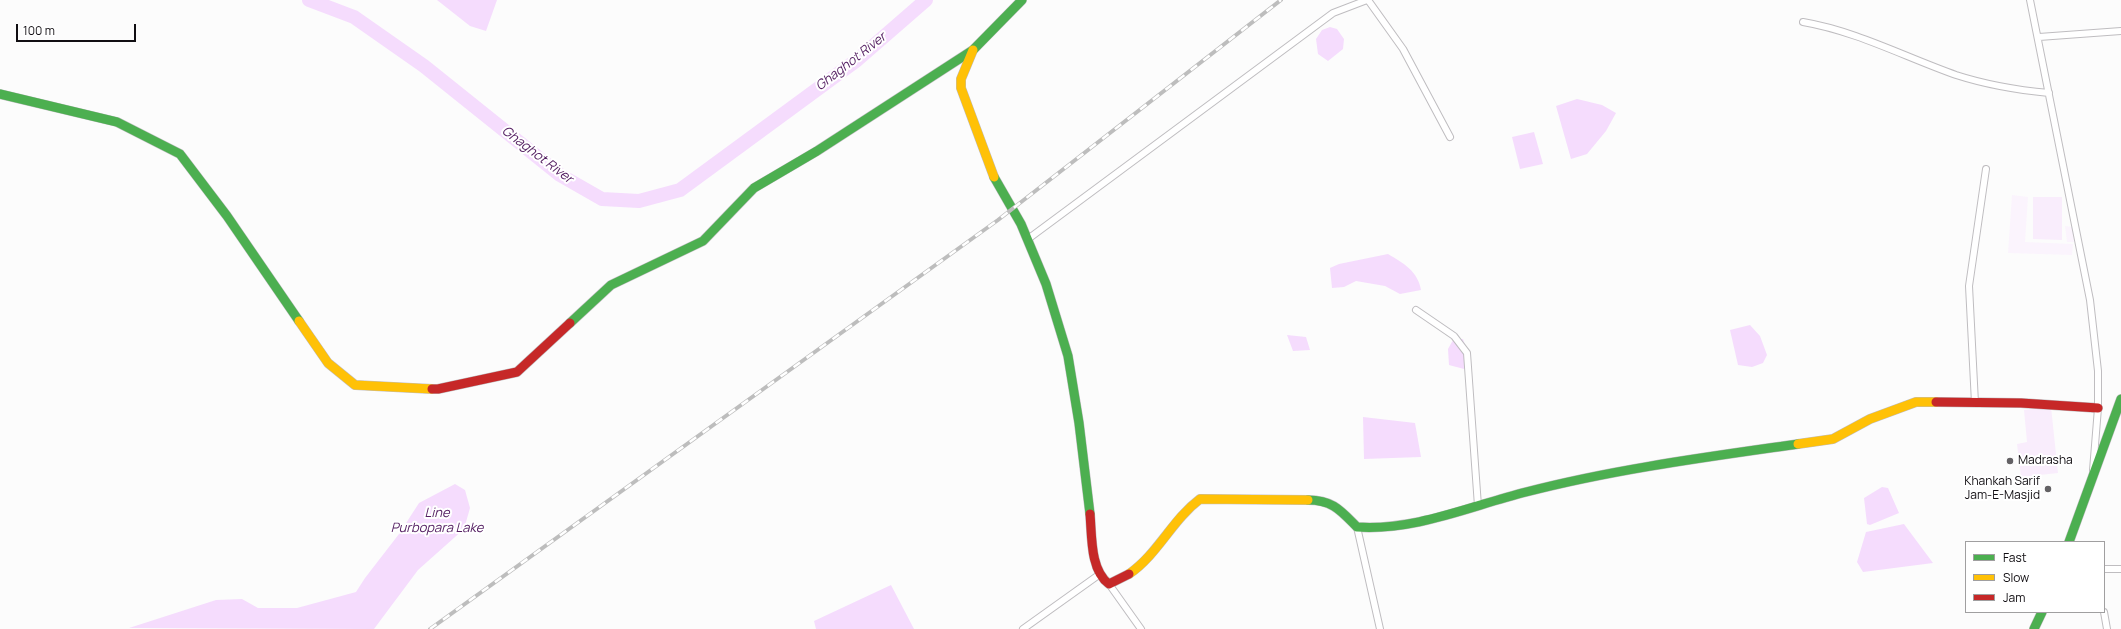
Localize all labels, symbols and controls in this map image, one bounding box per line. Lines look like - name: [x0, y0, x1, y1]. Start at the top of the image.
- scale bar: [18, 16, 138, 42]
- text: 100 m: [23, 22, 55, 39]
- water label: Ghaghot River: [813, 30, 889, 94]
- water label: Ghaghot River: [498, 123, 576, 187]
- place label: Madrasha: [2018, 454, 2073, 468]
- marker: Madrasha: [2005, 456, 2015, 466]
- place label: Khankah Sarif Jam-E-Masjid: [1964, 475, 2040, 503]
- marker: Khankah Sarif Jam-E-Masjid: [2043, 484, 2053, 494]
- water label: Line Purbopara Lake: [391, 505, 483, 536]
- legend: [1965, 541, 2105, 613]
- text: Fast: [2003, 549, 2027, 566]
- text: Slow: [2003, 569, 2029, 586]
- text: Jam: [2003, 589, 2025, 606]

